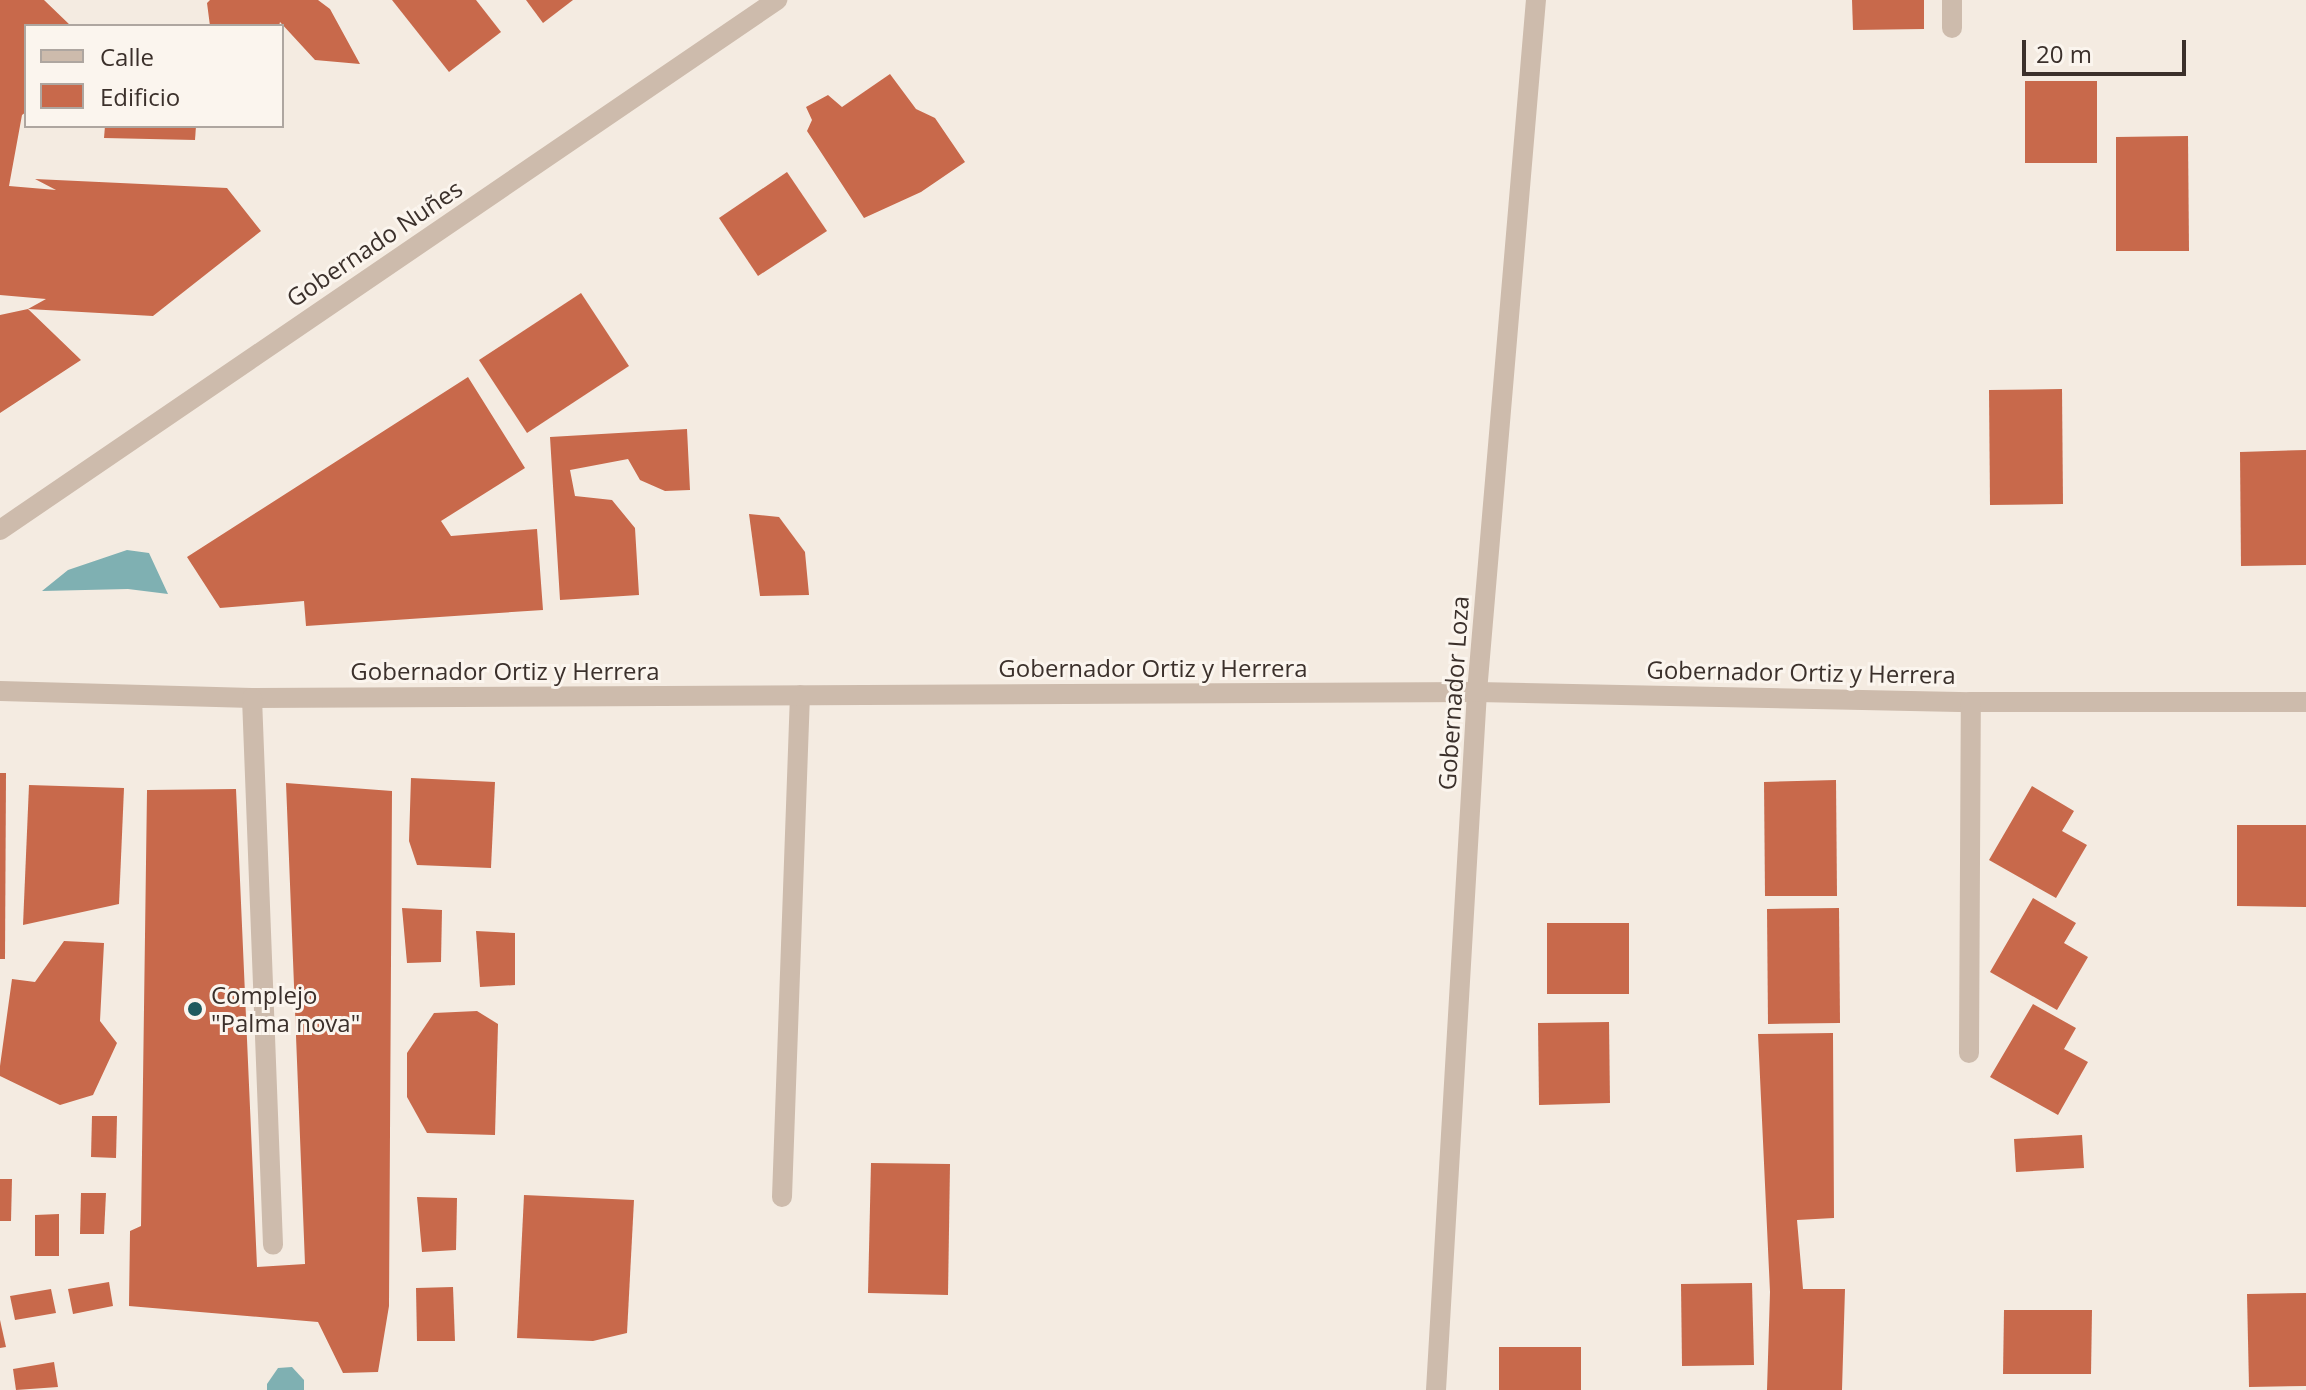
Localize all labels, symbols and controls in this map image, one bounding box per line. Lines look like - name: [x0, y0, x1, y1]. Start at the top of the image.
- legend: [24, 24, 284, 128]
- scale bar: [2026, 24, 2190, 74]
- text: 20 m: [2036, 37, 2092, 70]
- text: Calle: [100, 40, 154, 73]
- text: Edificio: [100, 80, 180, 113]
- street label: Gobernado Nuñes: [281, 174, 467, 312]
- street label: Gobernador Loza: [1432, 595, 1474, 791]
- street label: Gobernador Ortiz y Herrera: [998, 654, 1308, 682]
- street label: Gobernador Ortiz y Herrera: [1646, 655, 1956, 689]
- street label: Gobernador Ortiz y Herrera: [350, 657, 660, 685]
- place label: Complejo "Palma nova": [211, 981, 360, 1037]
- marker: Complejo "Palma nova": [186, 1000, 204, 1018]

